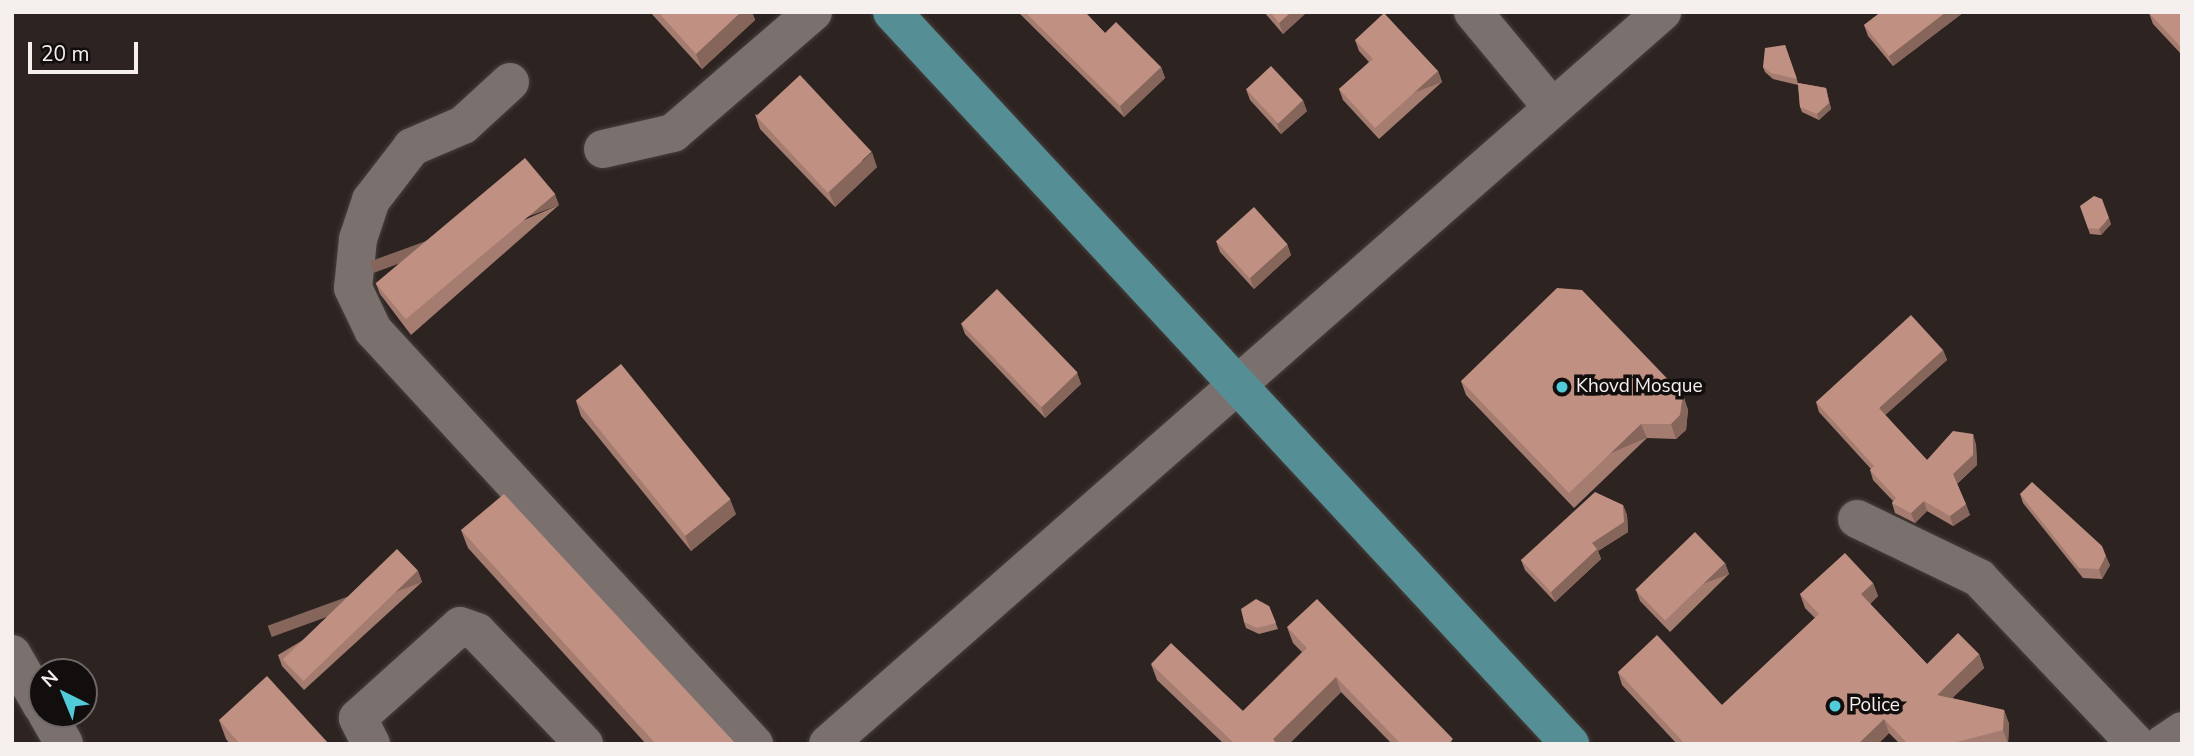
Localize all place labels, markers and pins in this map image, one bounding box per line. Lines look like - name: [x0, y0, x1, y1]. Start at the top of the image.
- place label: Khovd Mosque: [1576, 376, 1702, 398]
- marker: Khovd Mosque: [1554, 379, 1570, 395]
- place label: Police: [1849, 695, 1900, 717]
- marker: Police: [1827, 698, 1843, 714]

